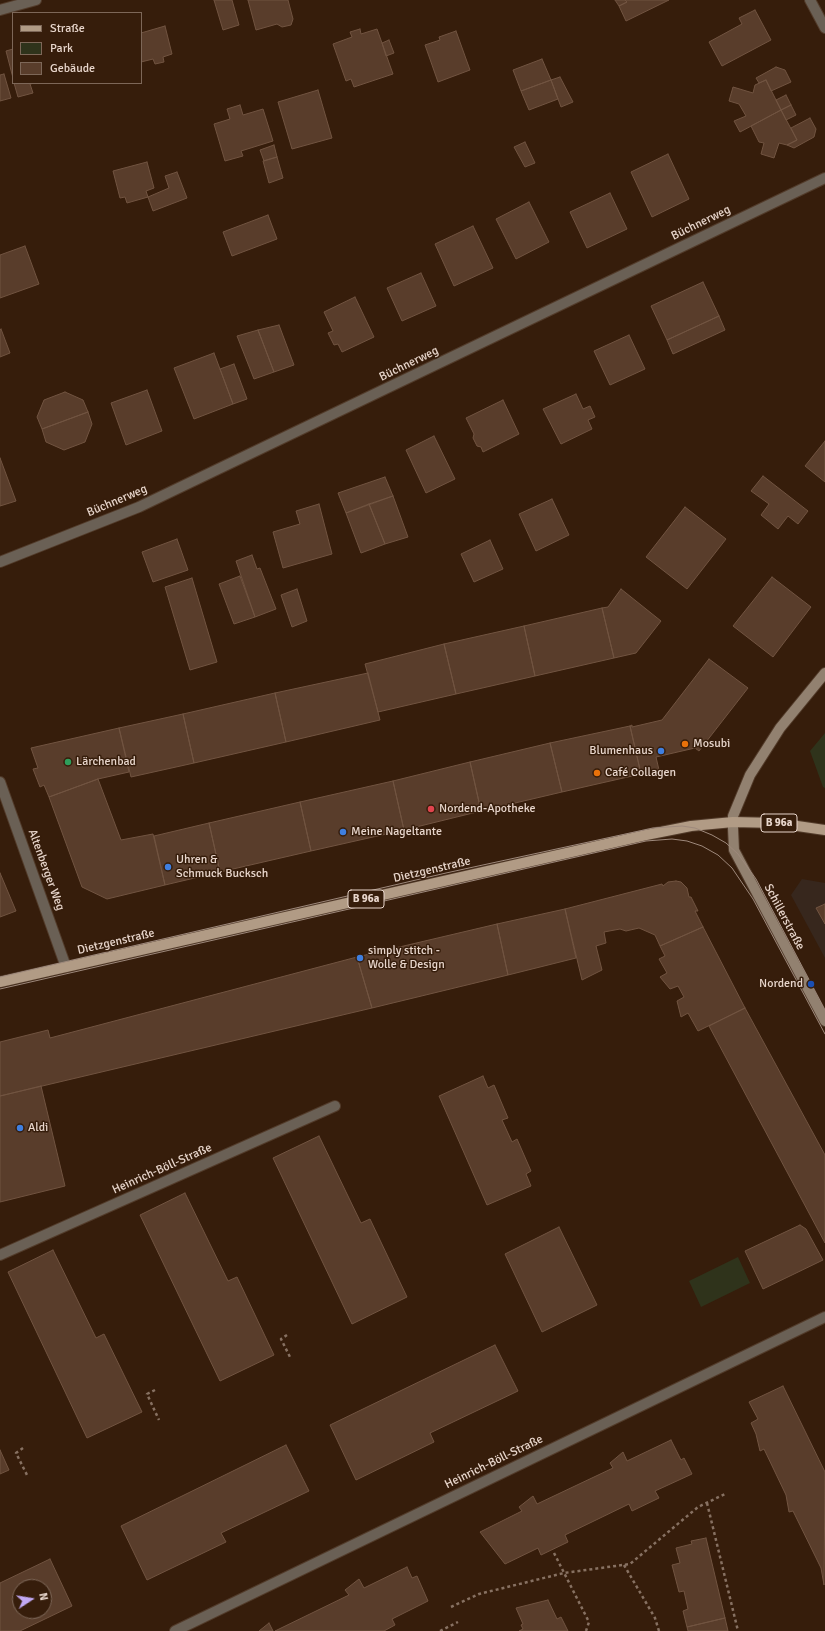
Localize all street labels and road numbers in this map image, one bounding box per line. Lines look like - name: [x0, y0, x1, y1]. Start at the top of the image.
- street label: Büchnerweg: [669, 202, 733, 244]
- street label: Büchnerweg: [377, 343, 441, 385]
- street label: Büchnerweg: [85, 482, 149, 520]
- road number: B 96a: [761, 814, 797, 832]
- street label: Altenberger Weg: [25, 827, 67, 913]
- street label: Dietzgenstraße: [392, 854, 472, 886]
- street label: Schillerstraße: [761, 882, 807, 952]
- road number: B 96a: [348, 890, 384, 908]
- street label: Dietzgenstraße: [76, 926, 156, 958]
- street label: Heinrich-Böll-Straße: [110, 1141, 214, 1197]
- street label: Heinrich-Böll-Straße: [443, 1432, 545, 1492]

